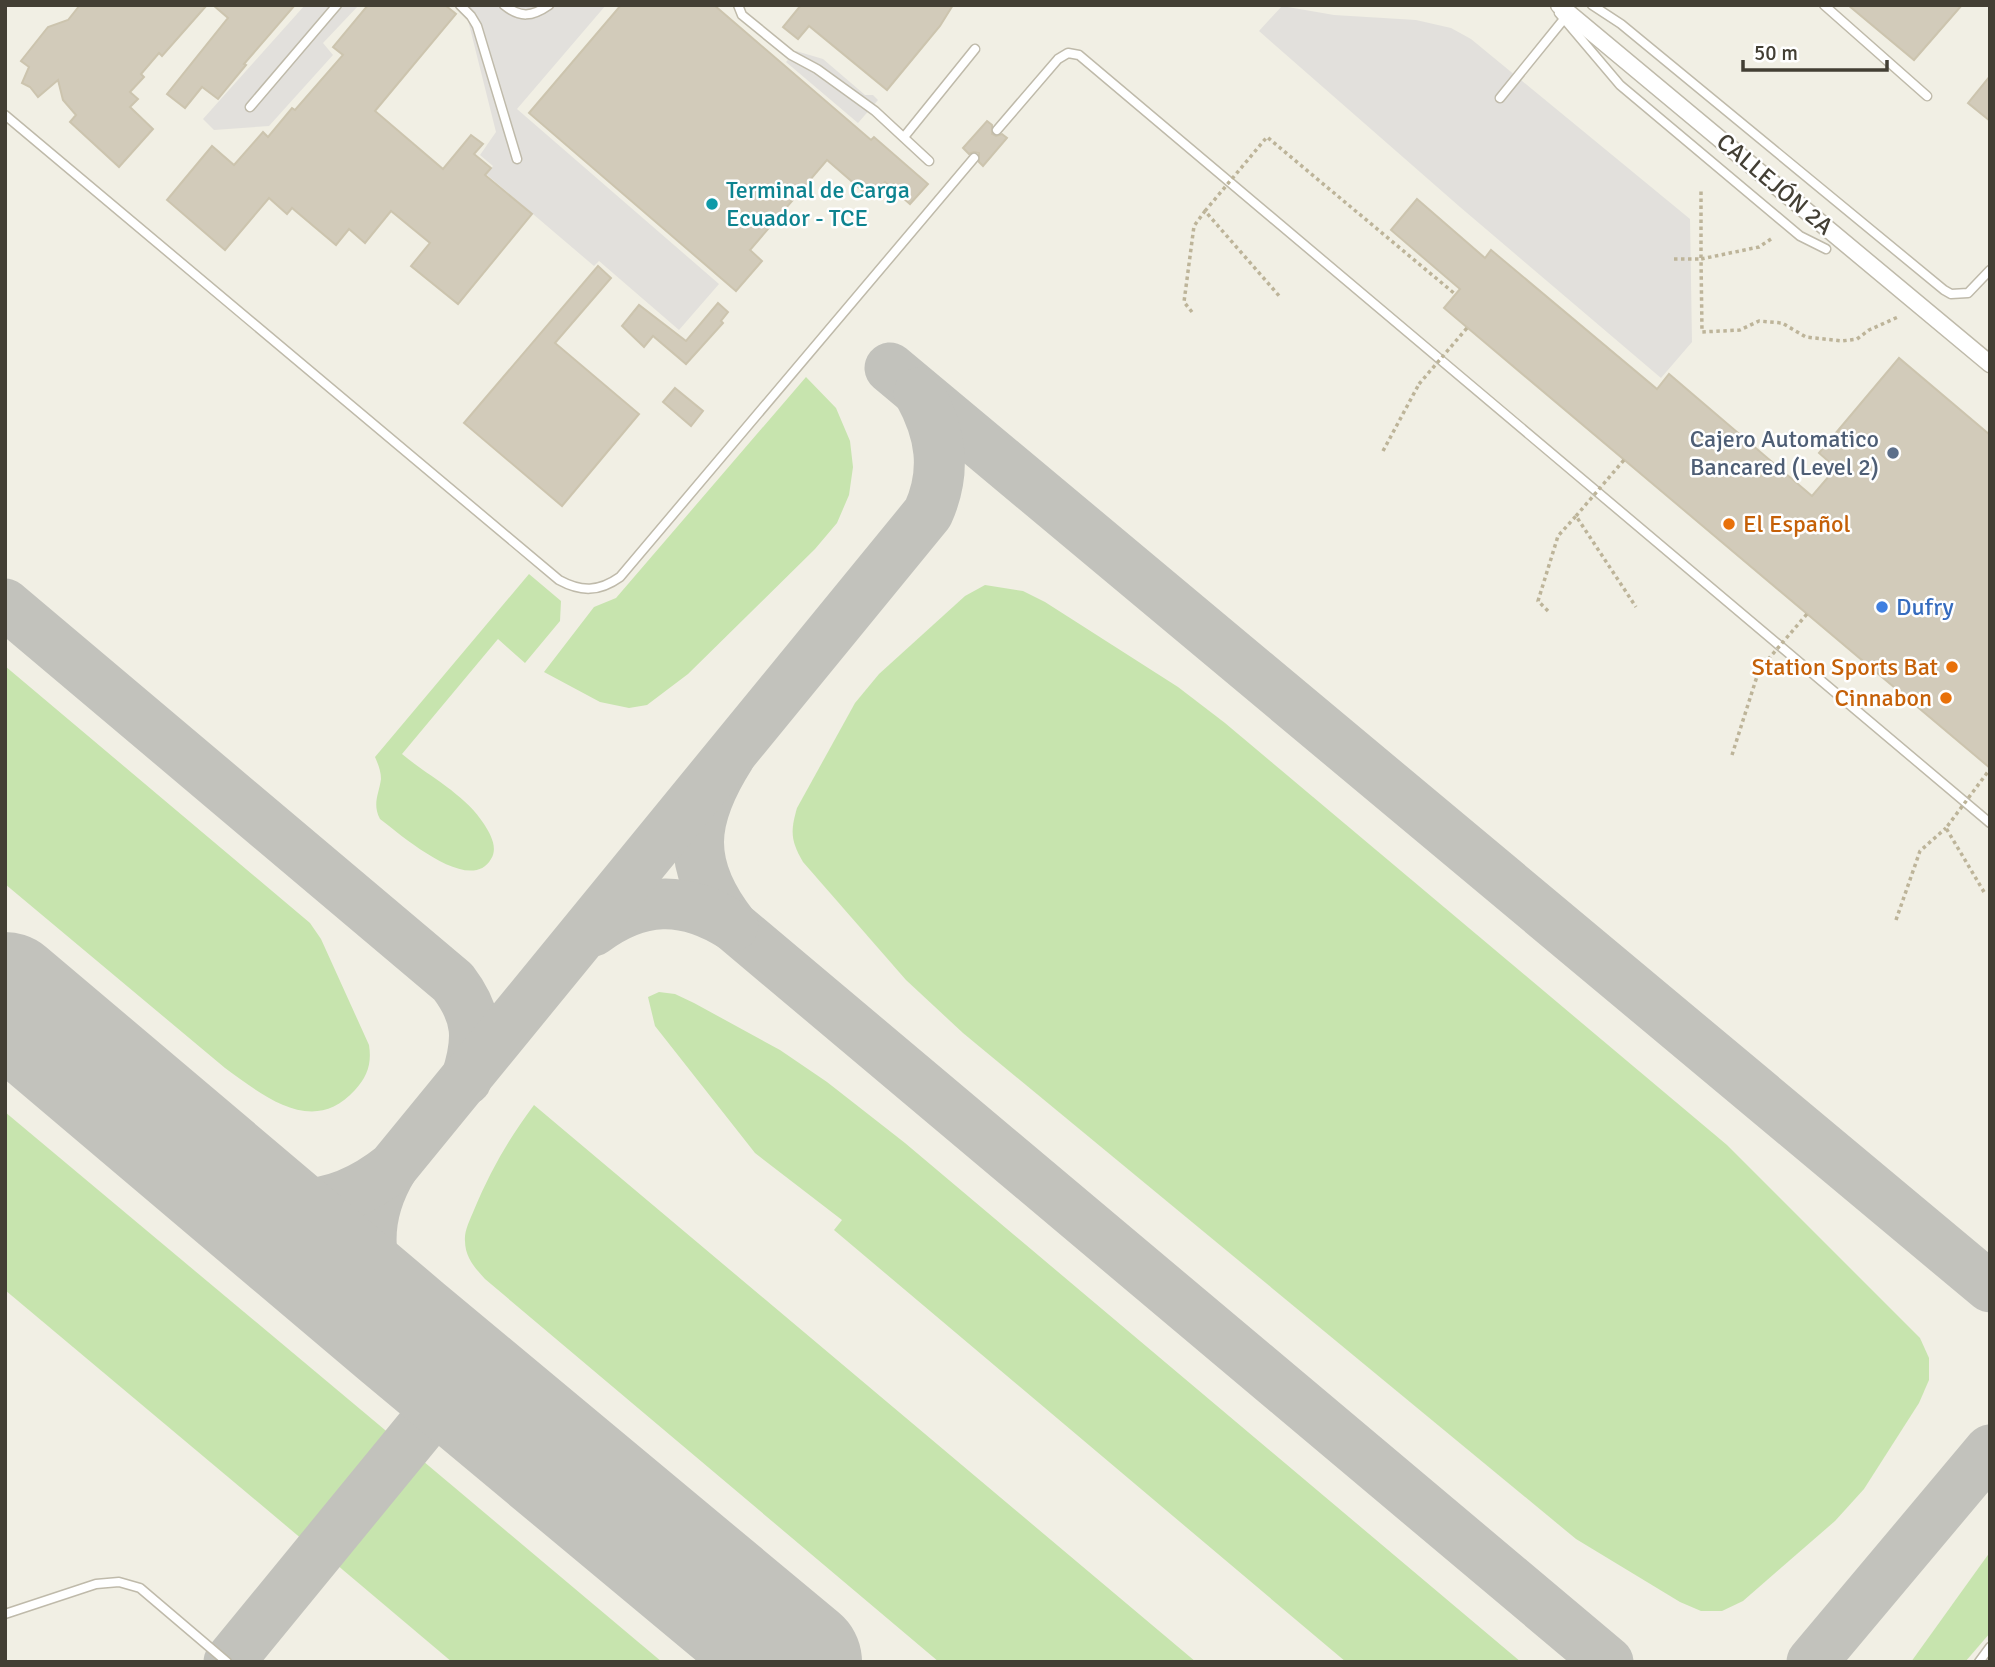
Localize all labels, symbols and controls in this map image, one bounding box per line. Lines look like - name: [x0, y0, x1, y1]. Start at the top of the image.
- scale bar: [1743, 28, 1886, 72]
- text: 50 m: [1754, 40, 1798, 66]
- street label: CALLEJÓN 2A: [1711, 127, 1840, 242]
- place label: Terminal de Carga Ecuador - TCE: [726, 175, 910, 233]
- marker: Terminal de Carga Ecuador - TCE: [704, 196, 720, 212]
- place label: Cajero Automatico Bancared (Level 2): [1690, 424, 1879, 482]
- marker: Cajero Automatico Bancared (Level 2): [1885, 445, 1901, 461]
- place label: El Español: [1743, 509, 1851, 539]
- marker: El Español: [1721, 516, 1737, 532]
- place label: Dufry: [1896, 592, 1954, 622]
- marker: Dufry: [1874, 599, 1890, 615]
- place label: Station Sports Bat: [1752, 652, 1938, 682]
- marker: Station Sports Bat: [1944, 659, 1960, 675]
- place label: Cinnabon: [1834, 683, 1932, 713]
- marker: Cinnabon: [1938, 690, 1954, 706]

